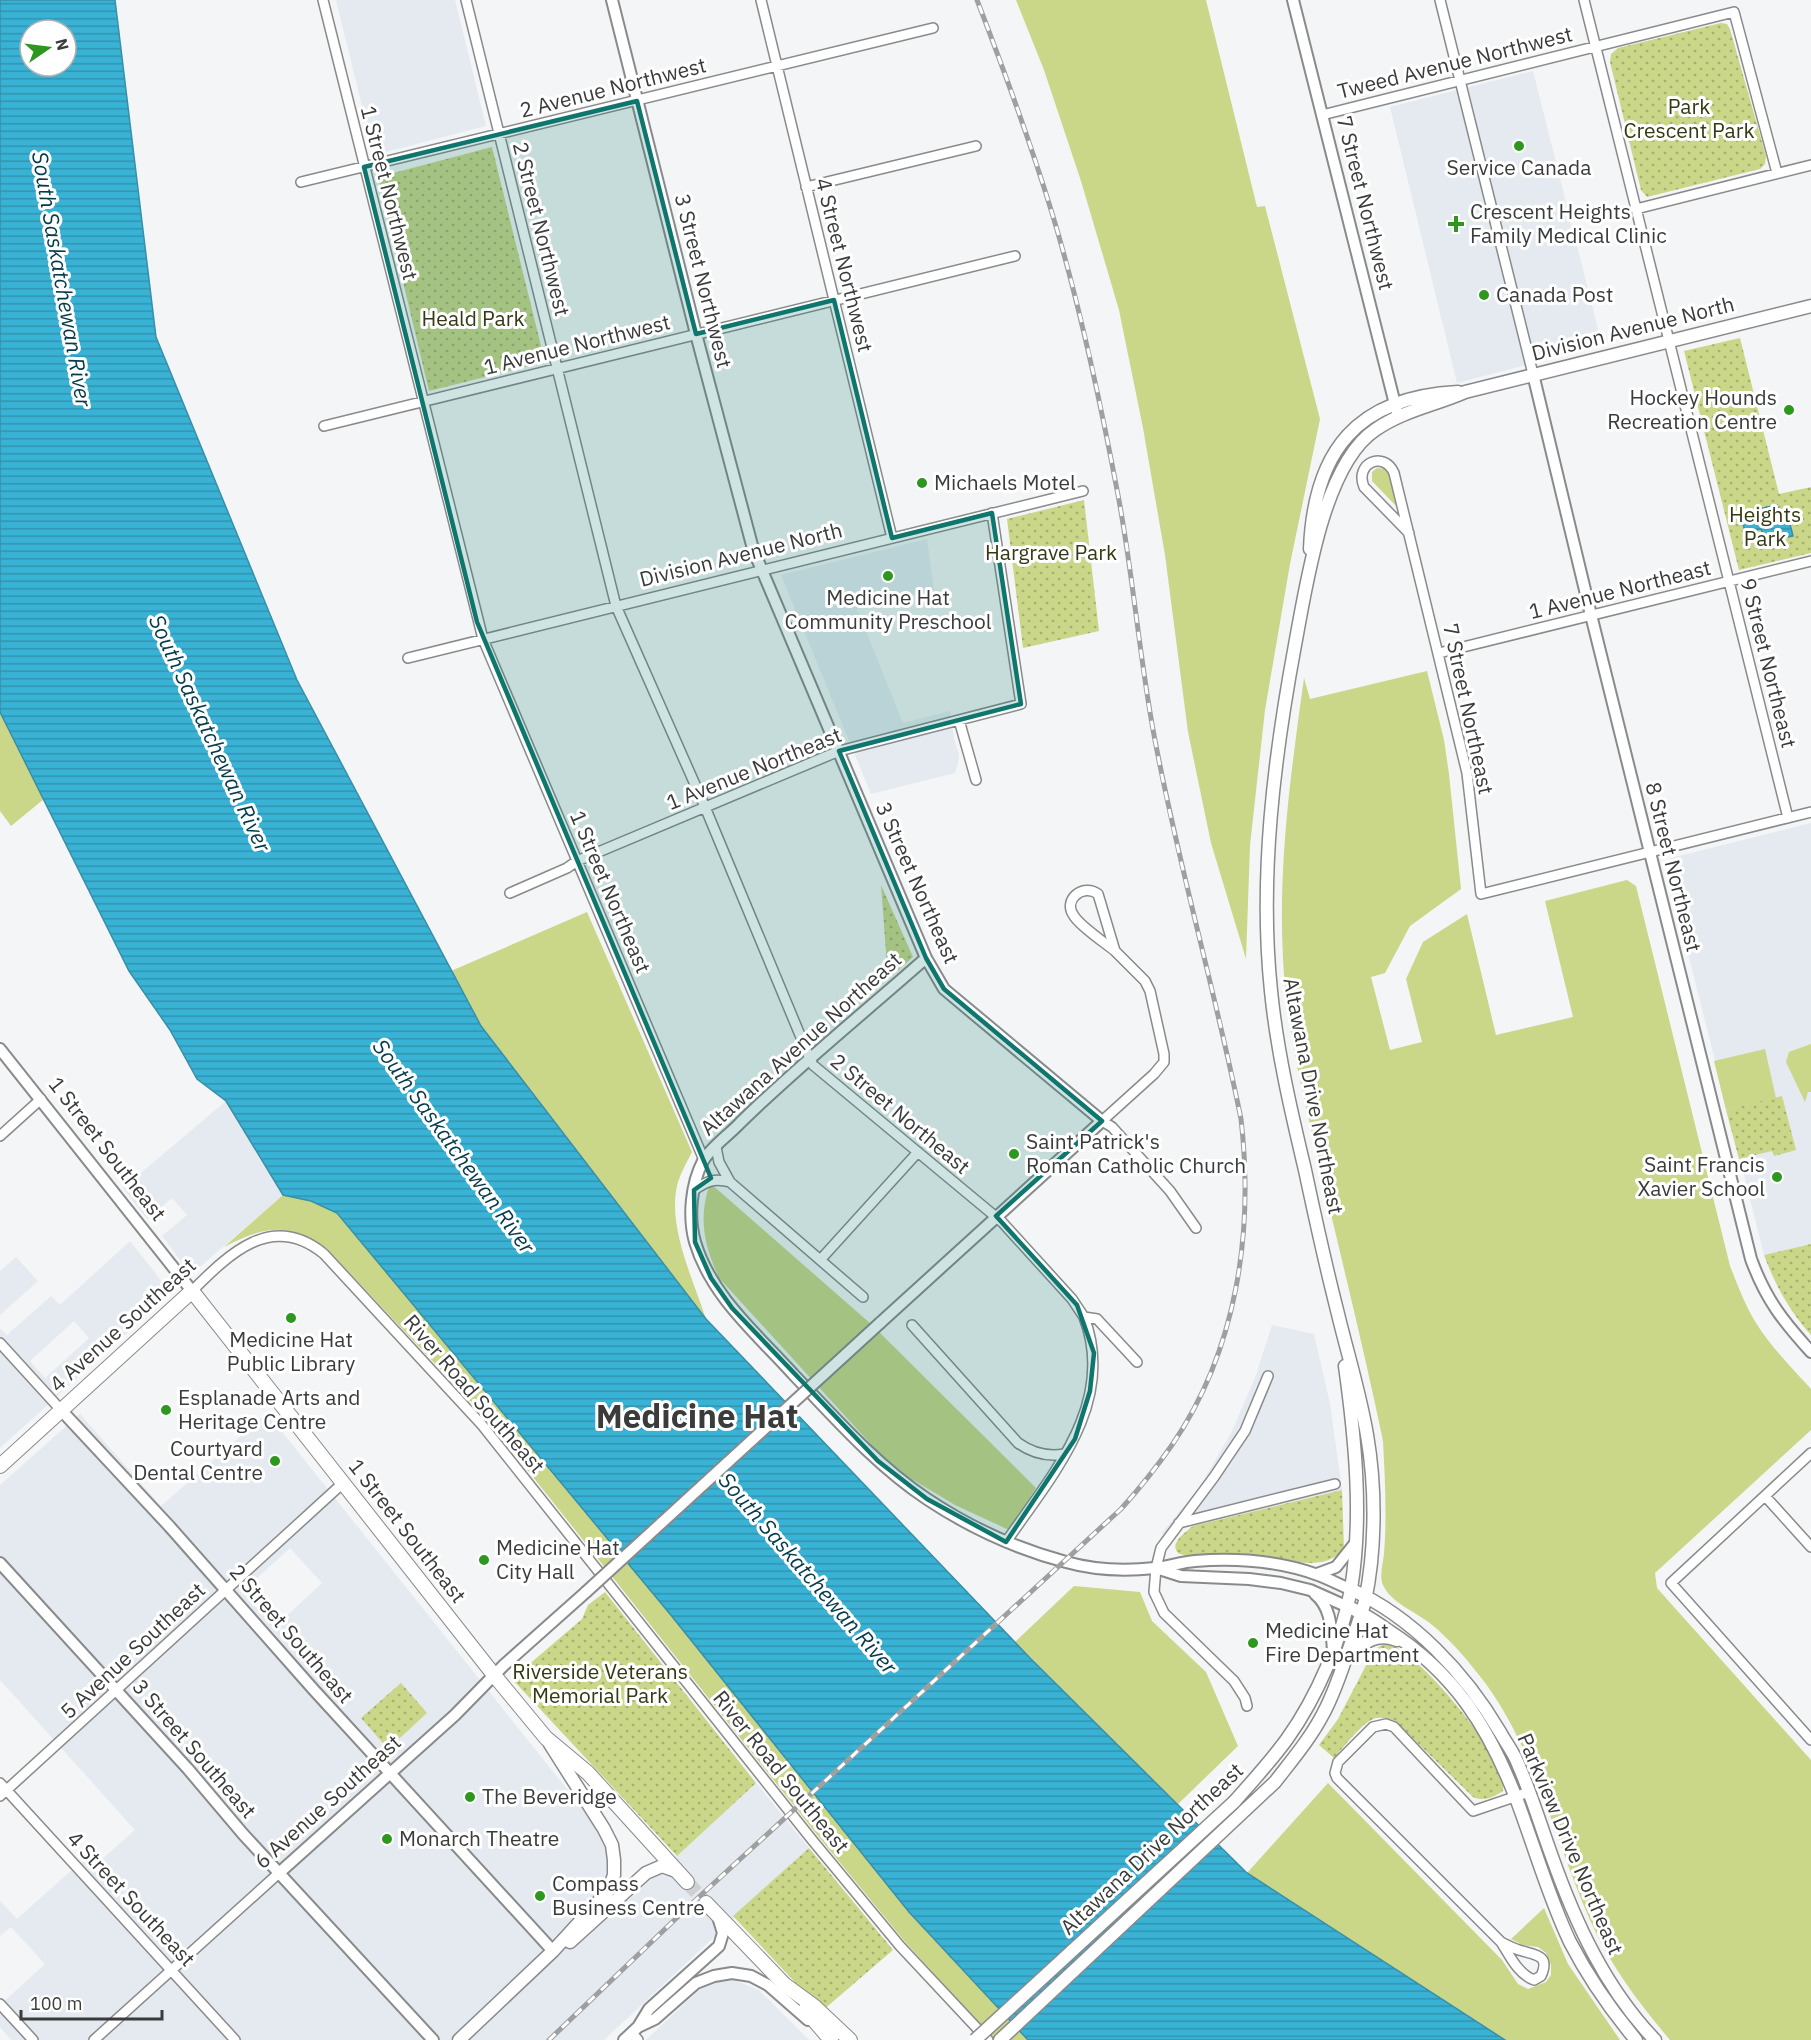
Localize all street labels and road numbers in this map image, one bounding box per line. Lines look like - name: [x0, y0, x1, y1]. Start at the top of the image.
- street label: Tweed Avenue Northwest: [1334, 19, 1575, 105]
- street label: 2 Avenue Northwest: [517, 50, 709, 124]
- street label: 1 Street Northwest: [355, 103, 425, 283]
- street label: 7 Street Northwest: [1331, 113, 1401, 293]
- street label: 2 Street Northwest: [507, 139, 577, 319]
- street label: 4 Street Northwest: [810, 175, 880, 355]
- street label: 3 Street Northwest: [669, 191, 739, 371]
- street label: Division Avenue North: [1529, 289, 1737, 367]
- street label: 1 Avenue Northwest: [481, 307, 673, 381]
- street label: Division Avenue North: [637, 515, 845, 593]
- street label: 1 Avenue Northeast: [1526, 553, 1714, 625]
- street label: 9 Street Northeast: [1734, 575, 1804, 751]
- street label: 7 Street Northeast: [1437, 621, 1501, 797]
- street label: 1 Avenue Northeast: [662, 720, 845, 816]
- street label: 8 Street Northeast: [1639, 779, 1709, 955]
- street label: 3 Street Northeast: [870, 797, 966, 968]
- street label: 1 Street Northeast: [564, 806, 658, 977]
- street label: Altawana Avenue Northeast: [694, 945, 907, 1141]
- street label: Altawana Drive Northeast: [1277, 975, 1351, 1216]
- street label: 2 Street Northeast: [825, 1047, 976, 1180]
- street label: 1 Street Southeast: [43, 1071, 173, 1226]
- street label: 4 Avenue Southeast: [43, 1251, 202, 1398]
- street label: River Road Southeast: [398, 1308, 551, 1479]
- street label: 1 Street Southeast: [343, 1453, 473, 1608]
- street label: 2 Street Southeast: [224, 1558, 360, 1709]
- street label: 5 Avenue Southeast: [54, 1576, 211, 1725]
- street label: 3 Street Southeast: [127, 1673, 263, 1824]
- street label: River Road Southeast: [707, 1684, 856, 1859]
- street label: 6 Avenue Southeast: [248, 1728, 407, 1875]
- street label: Parkview Drive Northeast: [1512, 1729, 1630, 1959]
- street label: Altawana Drive Northeast: [1054, 1756, 1249, 1940]
- street label: 4 Street Southeast: [62, 1825, 202, 1972]

